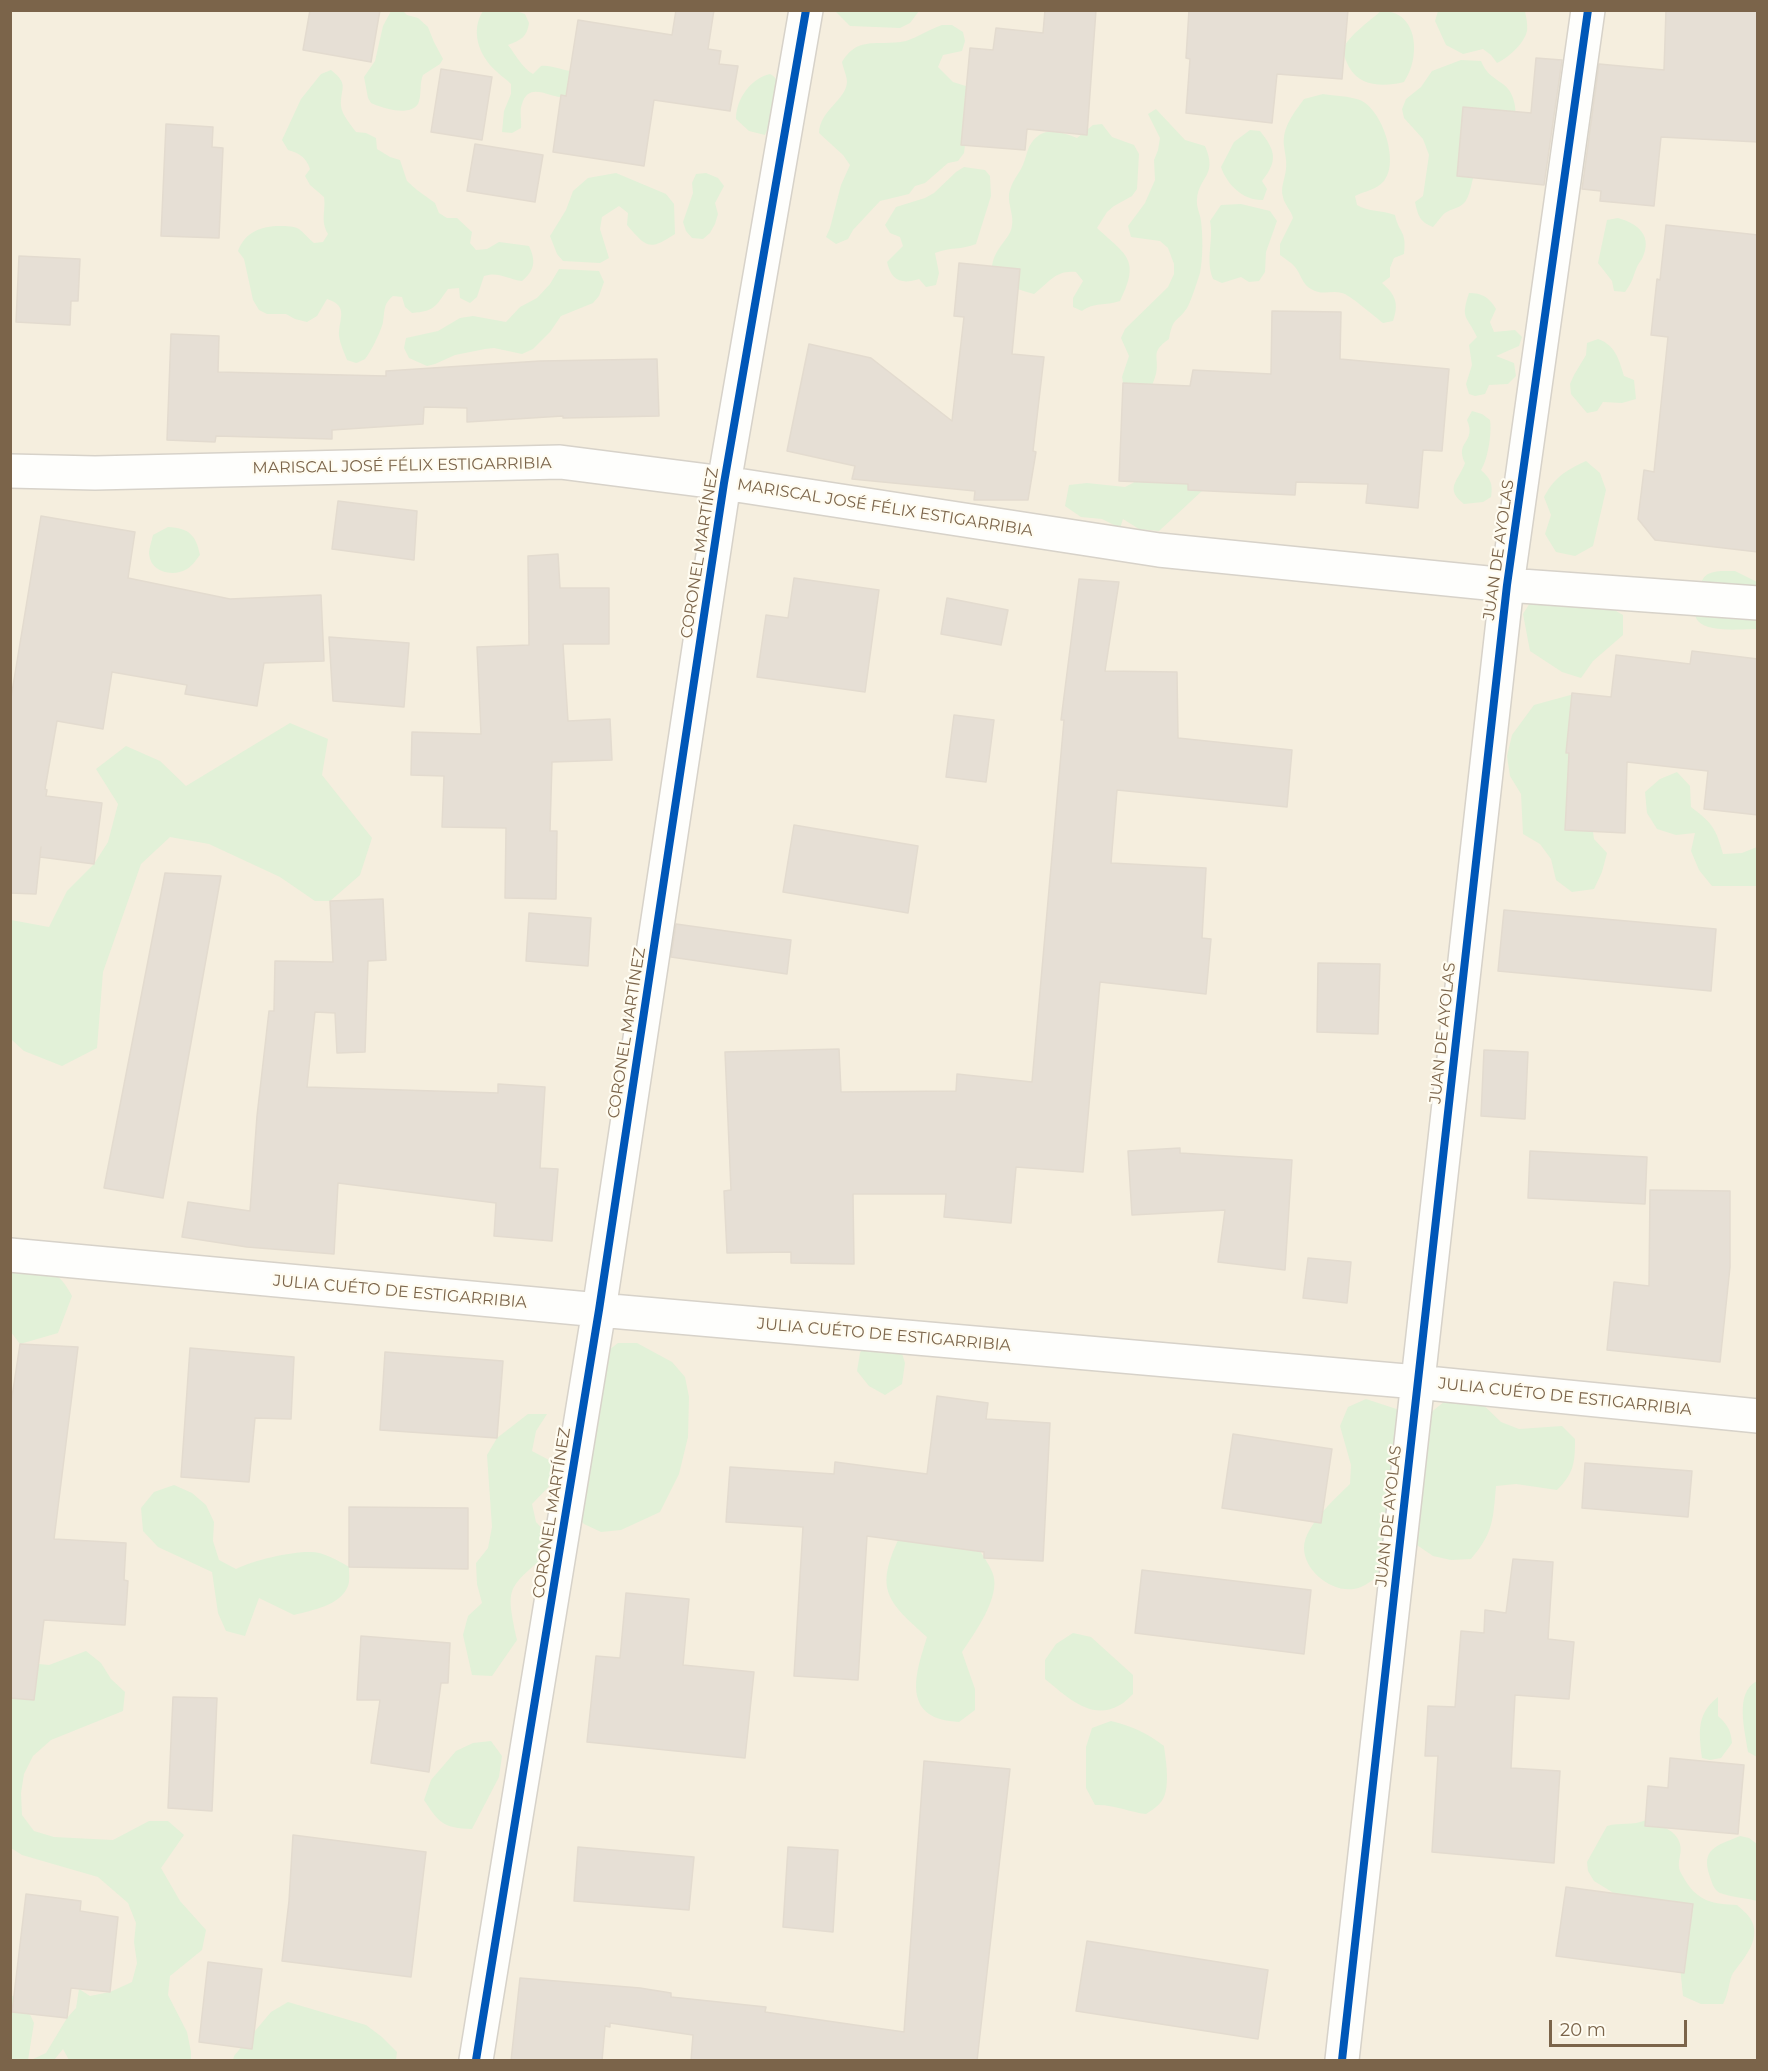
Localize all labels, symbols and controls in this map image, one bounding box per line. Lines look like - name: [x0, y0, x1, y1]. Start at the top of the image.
- street label: MARISCAL JOSÉ FÉLIX ESTIGARRIBIA: [252, 454, 552, 478]
- street label: CORONEL MARTÍNEZ: [677, 466, 723, 640]
- street label: MARISCAL JOSÉ FÉLIX ESTIGARRIBIA: [736, 475, 1034, 541]
- street label: JUAN DE AYOLAS: [1480, 478, 1518, 622]
- street label: CORONEL MARTÍNEZ: [604, 946, 650, 1120]
- street label: JUAN DE AYOLAS: [1426, 961, 1460, 1105]
- street label: JULIA CUÉTO DE ESTIGARRIBIA: [272, 1271, 528, 1313]
- street label: JULIA CUÉTO DE ESTIGARRIBIA: [756, 1314, 1012, 1356]
- street label: JULIA CUÉTO DE ESTIGARRIBIA: [1437, 1374, 1693, 1420]
- street label: CORONEL MARTÍNEZ: [529, 1426, 575, 1600]
- street label: JUAN DE AYOLAS: [1372, 1444, 1406, 1588]
- scale bar: [1552, 2008, 1690, 2046]
- text: 20 m: [1560, 2019, 1606, 2041]

